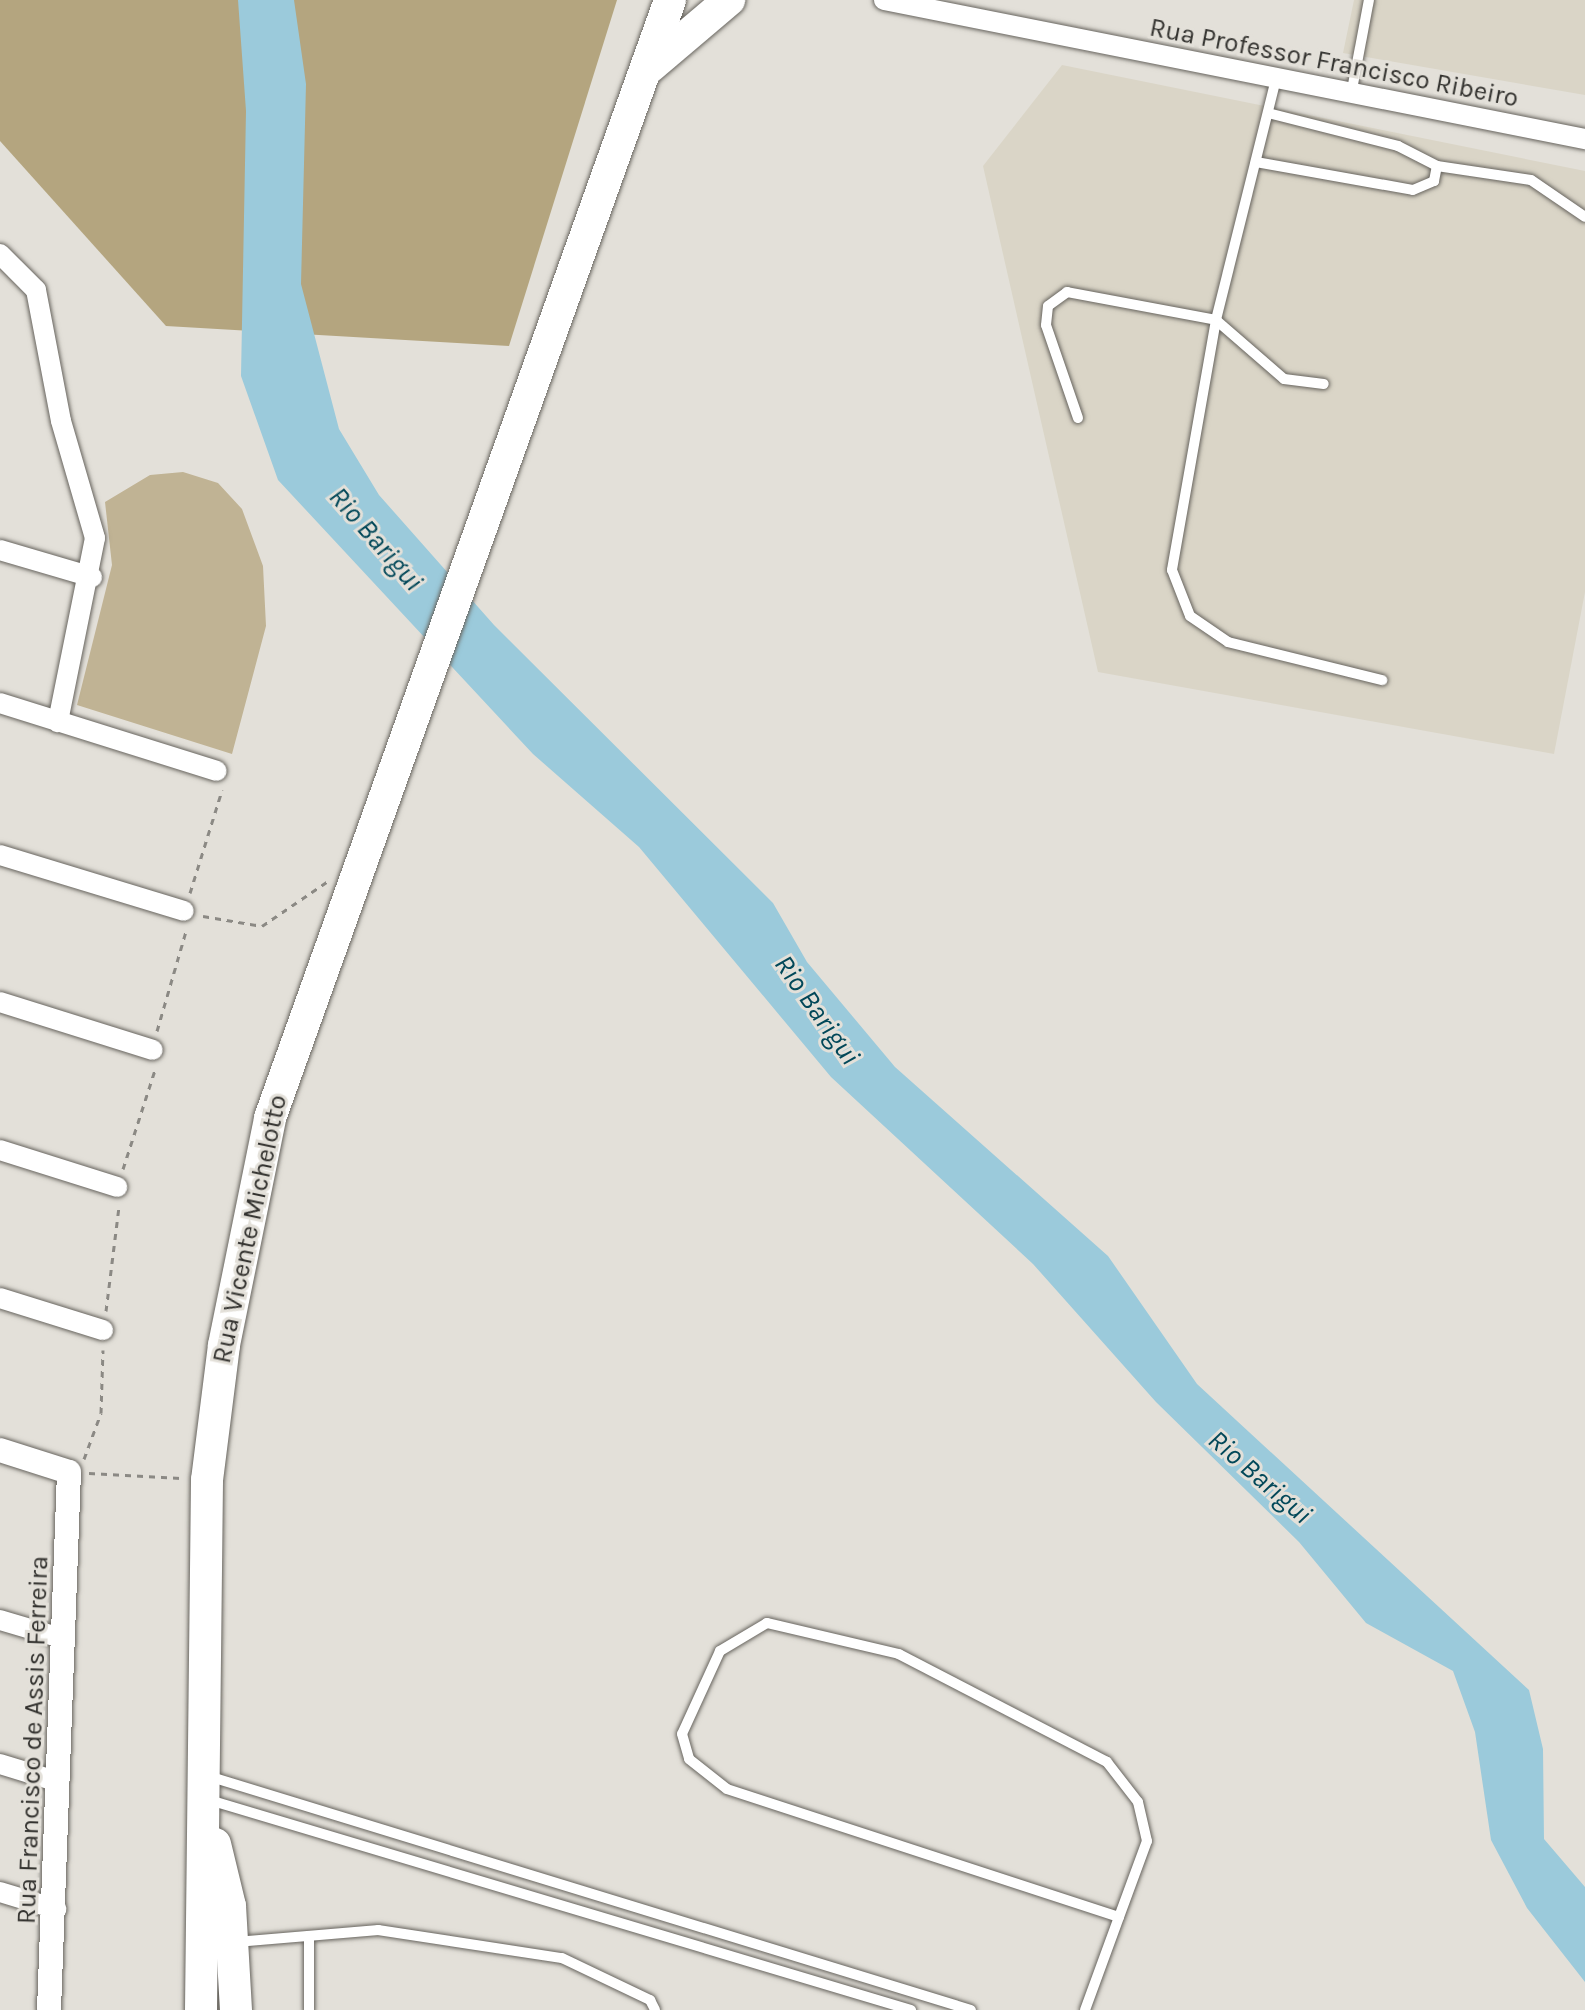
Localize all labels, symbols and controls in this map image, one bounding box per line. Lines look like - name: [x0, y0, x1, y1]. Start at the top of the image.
- street label: Rua Professor Francisco Ribeiro: [1147, 12, 1521, 114]
- water label: Rio Barigui: [322, 480, 430, 598]
- water label: Rio Barigui: [767, 948, 867, 1072]
- street label: Rua Vicente Michelotto: [206, 1092, 294, 1366]
- water label: Rio Barigui: [1201, 1423, 1319, 1531]
- street label: Rua Francisco de Assis Ferreira: [11, 1555, 55, 1925]

